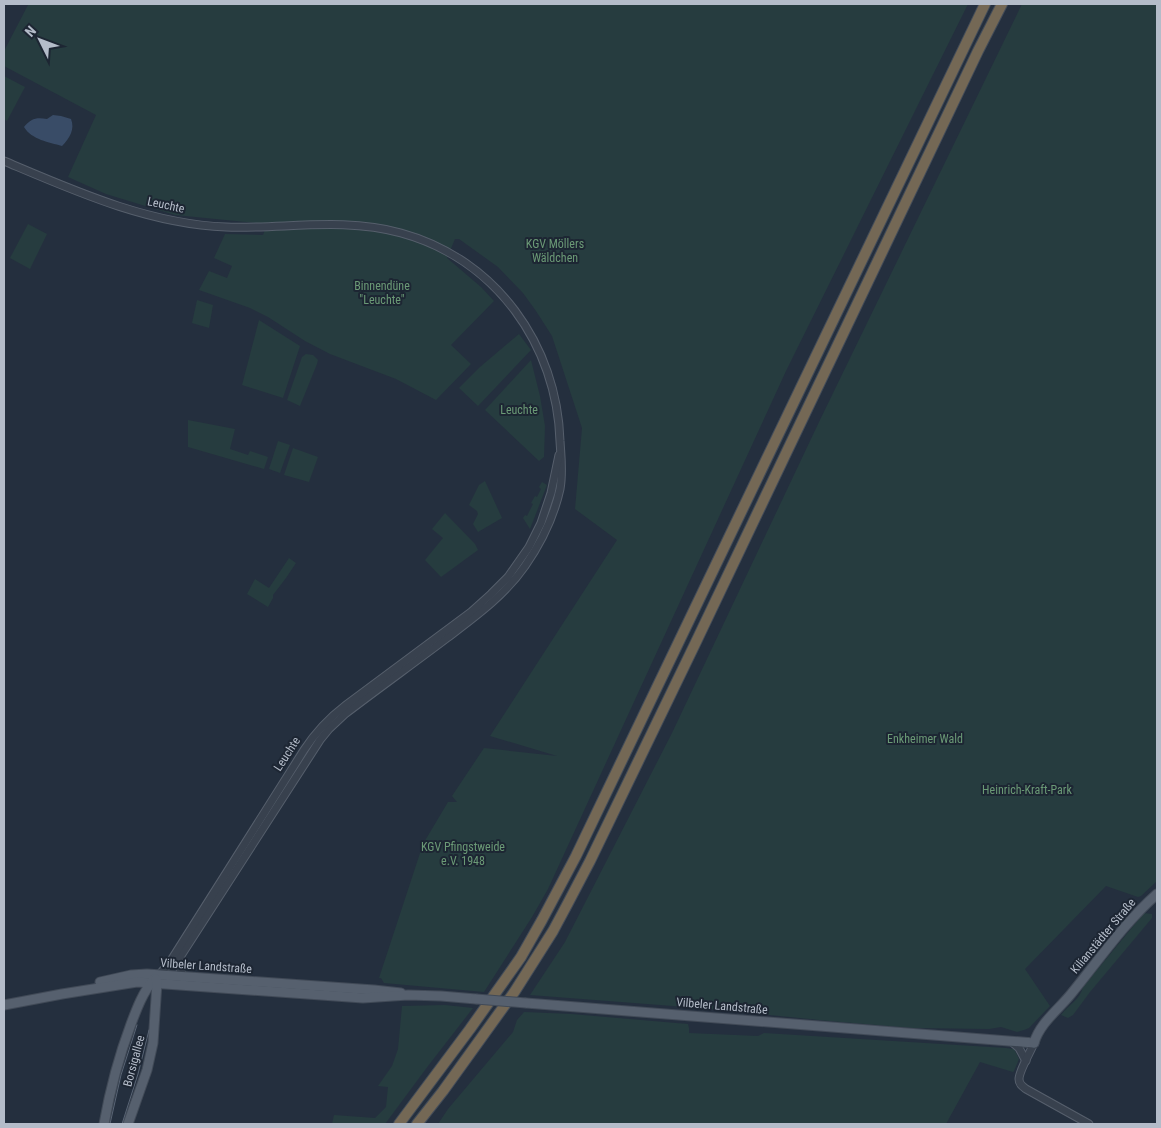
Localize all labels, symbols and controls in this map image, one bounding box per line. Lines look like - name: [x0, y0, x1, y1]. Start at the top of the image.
- north arrow: [15, 15, 65, 65]
- text: N: [22, 23, 39, 40]
- street label: Leuchte: [146, 194, 186, 216]
- park label: KGV Möllers Wäldchen: [526, 237, 584, 265]
- park label: Binnendüne "Leuchte": [354, 279, 410, 307]
- park label: Leuchte: [500, 403, 538, 417]
- park label: Enkheimer Wald: [887, 732, 963, 746]
- street label: Leuchte: [271, 734, 303, 774]
- park label: Heinrich-Kraft-Park: [982, 783, 1072, 797]
- park label: KGV Pfingstweide e.V. 1948: [421, 840, 505, 868]
- street label: Kilianstädter Straße: [1068, 895, 1139, 976]
- street label: Vilbeler Landstraße: [160, 956, 253, 976]
- street label: Vilbeler Landstraße: [676, 995, 769, 1017]
- street label: Borsigallee: [120, 1033, 148, 1088]

